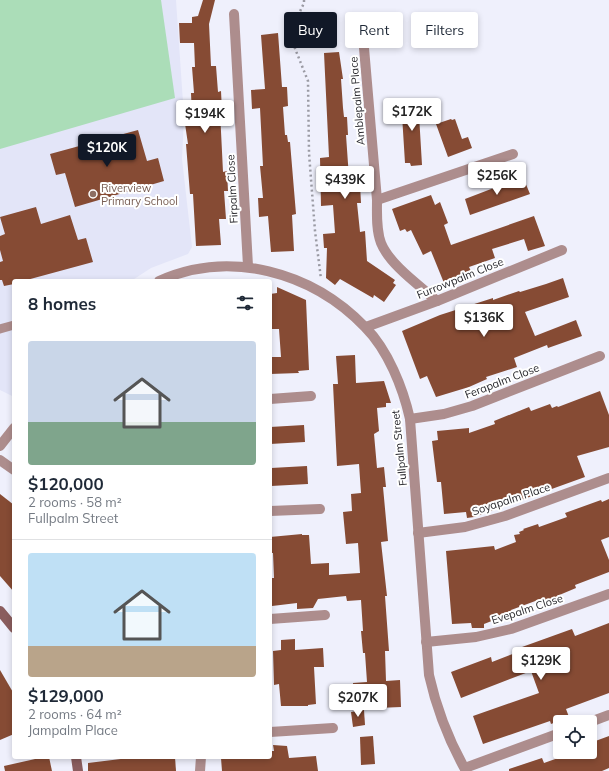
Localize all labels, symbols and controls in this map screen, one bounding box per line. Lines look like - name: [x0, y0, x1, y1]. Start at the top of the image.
- chip: Buy: [284, 12, 337, 48]
- chip: Rent: [345, 12, 403, 48]
- chip: Filters: [411, 12, 478, 48]
- street label: Amblepalm Place: [346, 56, 368, 146]
- pin: $172K: [384, 98, 440, 132]
- pin: $194K: [177, 100, 233, 134]
- text: $172K: [392, 103, 432, 119]
- text: $194K: [185, 105, 225, 121]
- pin: $120K: [79, 134, 135, 168]
- text: $120K: [87, 139, 127, 155]
- street label: Firpalm Close: [223, 154, 241, 224]
- pin: $256K: [469, 162, 525, 196]
- pin: $439K: [317, 166, 373, 200]
- text: $256K: [477, 167, 517, 183]
- text: $439K: [325, 171, 365, 187]
- place label: Riverview Primary School: [101, 181, 178, 208]
- marker: Riverview Primary School: [88, 189, 98, 199]
- street label: Furrowpalm Close: [415, 254, 505, 302]
- icon: filters: [234, 292, 256, 314]
- text: 8 homes: [28, 293, 96, 314]
- pin: $136K: [456, 304, 512, 338]
- text: $136K: [464, 309, 504, 325]
- street label: Ferapalm Close: [463, 360, 541, 402]
- icon: home: [106, 367, 178, 439]
- street label: Fullpalm Street: [388, 409, 410, 487]
- text: $120,000: [28, 473, 104, 494]
- street label: Soyapalm Place: [470, 480, 552, 518]
- text: 2 rooms · 58 m²: [28, 494, 122, 510]
- text: Fullpalm Street: [28, 510, 118, 526]
- icon: home: [106, 579, 178, 651]
- street label: Evepalm Close: [489, 591, 565, 627]
- pin: $129K: [513, 647, 569, 681]
- text: $129K: [521, 652, 561, 668]
- pin: $207K: [330, 684, 386, 718]
- text: $129,000: [28, 685, 104, 706]
- text: $207K: [338, 689, 378, 705]
- text: 2 rooms · 64 m²: [28, 706, 122, 722]
- map controls: [553, 715, 597, 759]
- button: locate: [553, 715, 597, 759]
- text: Jampalm Place: [28, 722, 118, 738]

